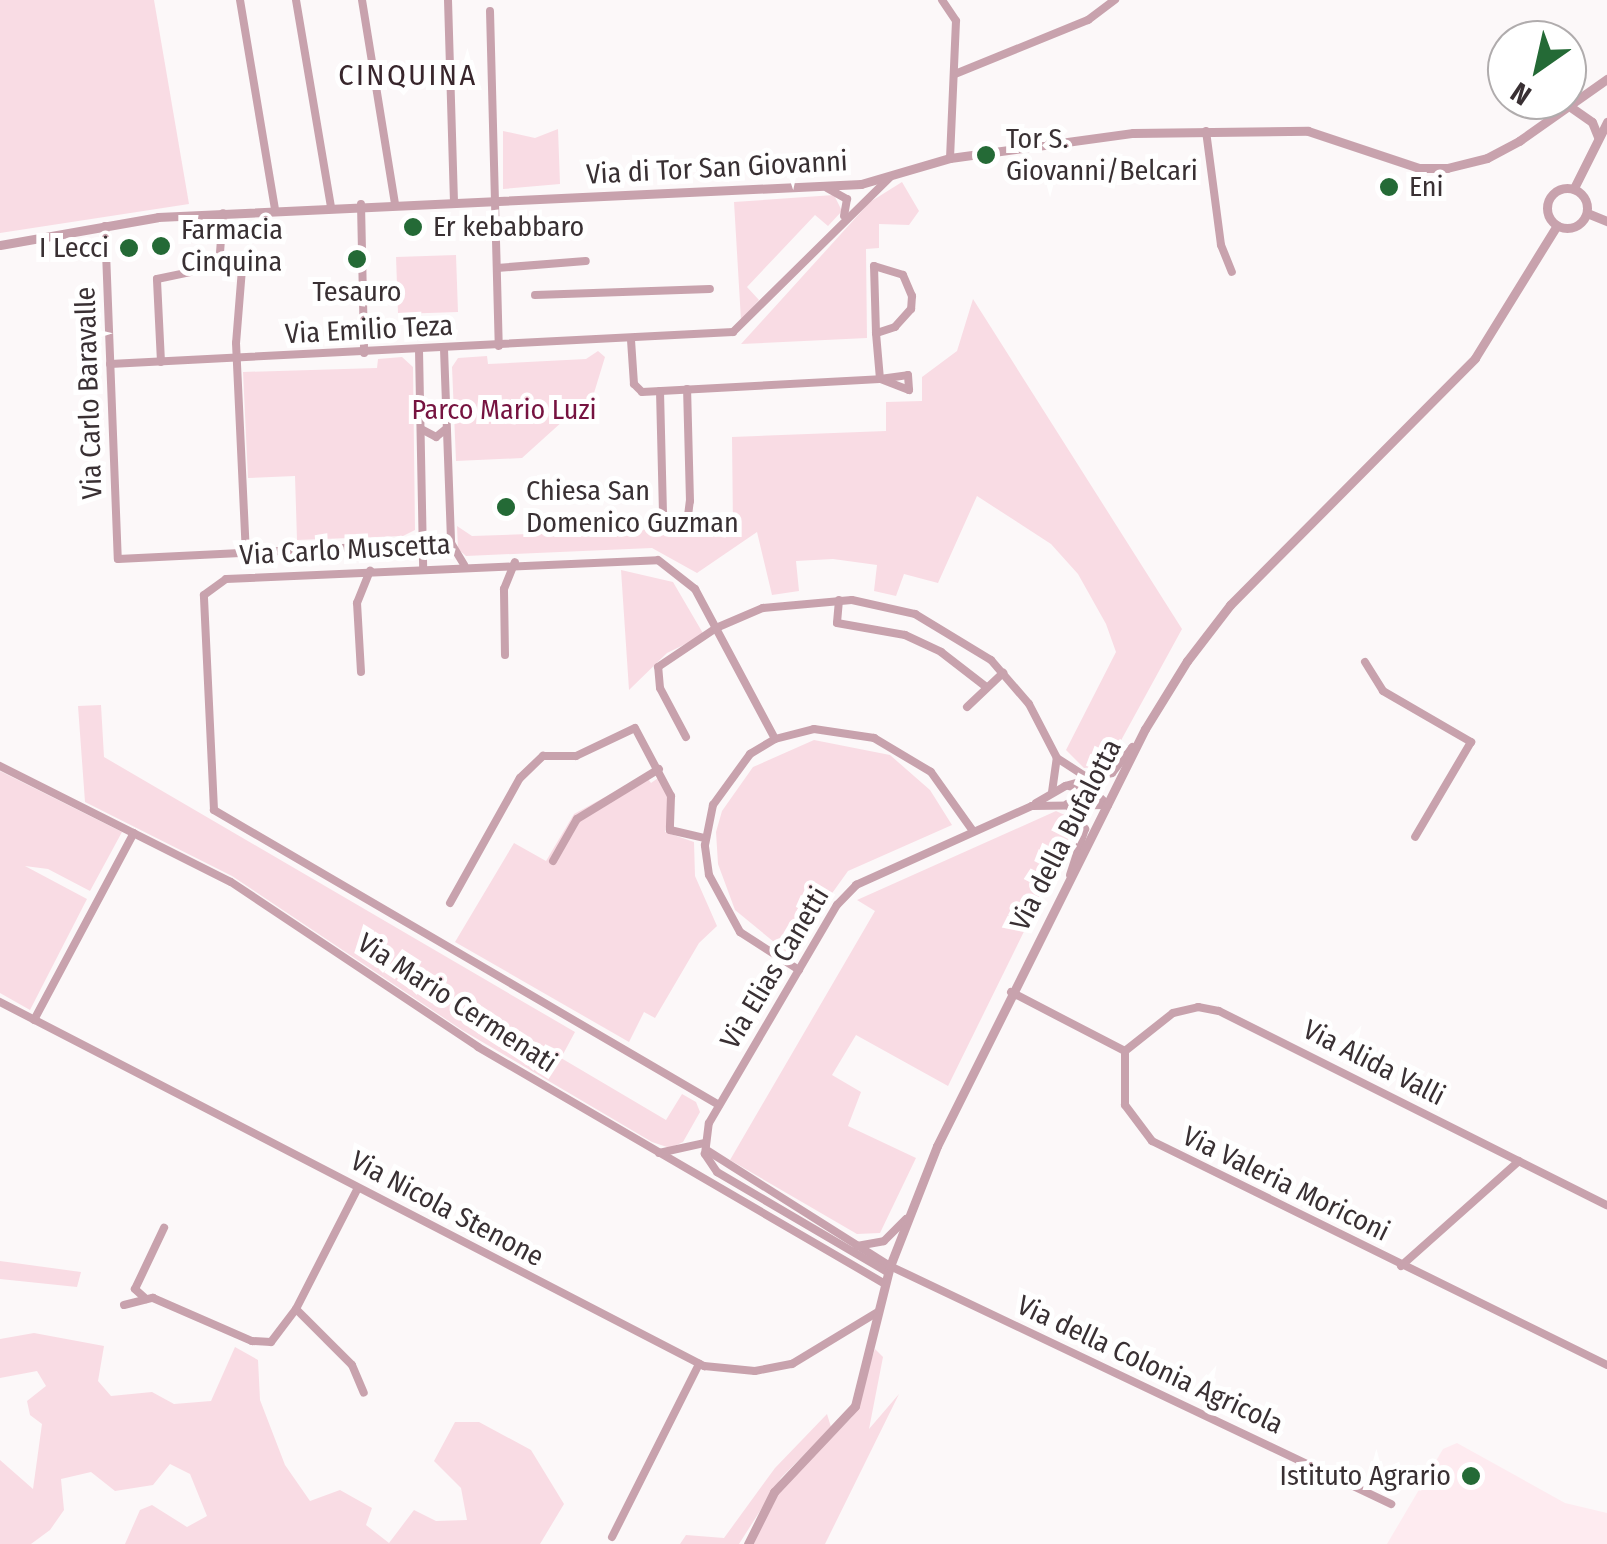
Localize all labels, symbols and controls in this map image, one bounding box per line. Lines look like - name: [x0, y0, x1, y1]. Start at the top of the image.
- north arrow: [1487, 20, 1587, 120]
- district label: CINQUINA: [338, 57, 478, 93]
- text: N: [1505, 75, 1537, 112]
- place label: Tor S. Giovanni/Belcari: [1006, 122, 1198, 188]
- street label: Via di Tor San Giovanni: [585, 144, 849, 192]
- marker: Tor S. Giovanni/Belcari: [975, 144, 997, 166]
- place label: Eni: [1409, 170, 1444, 204]
- marker: Eni: [1378, 176, 1400, 198]
- place label: Er kebabbaro: [433, 210, 584, 244]
- place label: Farmacia Cinquina: [181, 213, 283, 279]
- marker: Er kebabbaro: [402, 216, 424, 238]
- place label: I Lecci: [39, 231, 109, 265]
- marker: Farmacia Cinquina: [150, 235, 172, 257]
- marker: I Lecci: [118, 237, 140, 259]
- marker: Tesauro: [346, 248, 368, 270]
- place label: Tesauro: [312, 275, 402, 309]
- street label: Via Carlo Baravalle: [68, 286, 110, 500]
- street label: Via Emilio Teza: [284, 309, 454, 351]
- park label: Parco Mario Luzi: [411, 393, 597, 427]
- place label: Chiesa San Domenico Guzman: [526, 474, 739, 540]
- marker: Chiesa San Domenico Guzman: [495, 496, 517, 518]
- street label: Via Carlo Muscetta: [239, 528, 451, 572]
- street label: Via della Bufalotta: [1003, 734, 1129, 936]
- street label: Via Elias Canetti: [714, 881, 836, 1055]
- street label: Via Mario Cermenati: [351, 926, 563, 1080]
- street label: Via Alida Valli: [1298, 1013, 1450, 1113]
- street label: Via Valeria Moriconi: [1177, 1119, 1395, 1249]
- street label: Via Nicola Stenone: [345, 1144, 549, 1274]
- street label: Via della Colonia Agricola: [1012, 1289, 1288, 1441]
- place label: Istituto Agrario: [1280, 1459, 1451, 1493]
- marker: Istituto Agrario: [1460, 1465, 1482, 1487]

